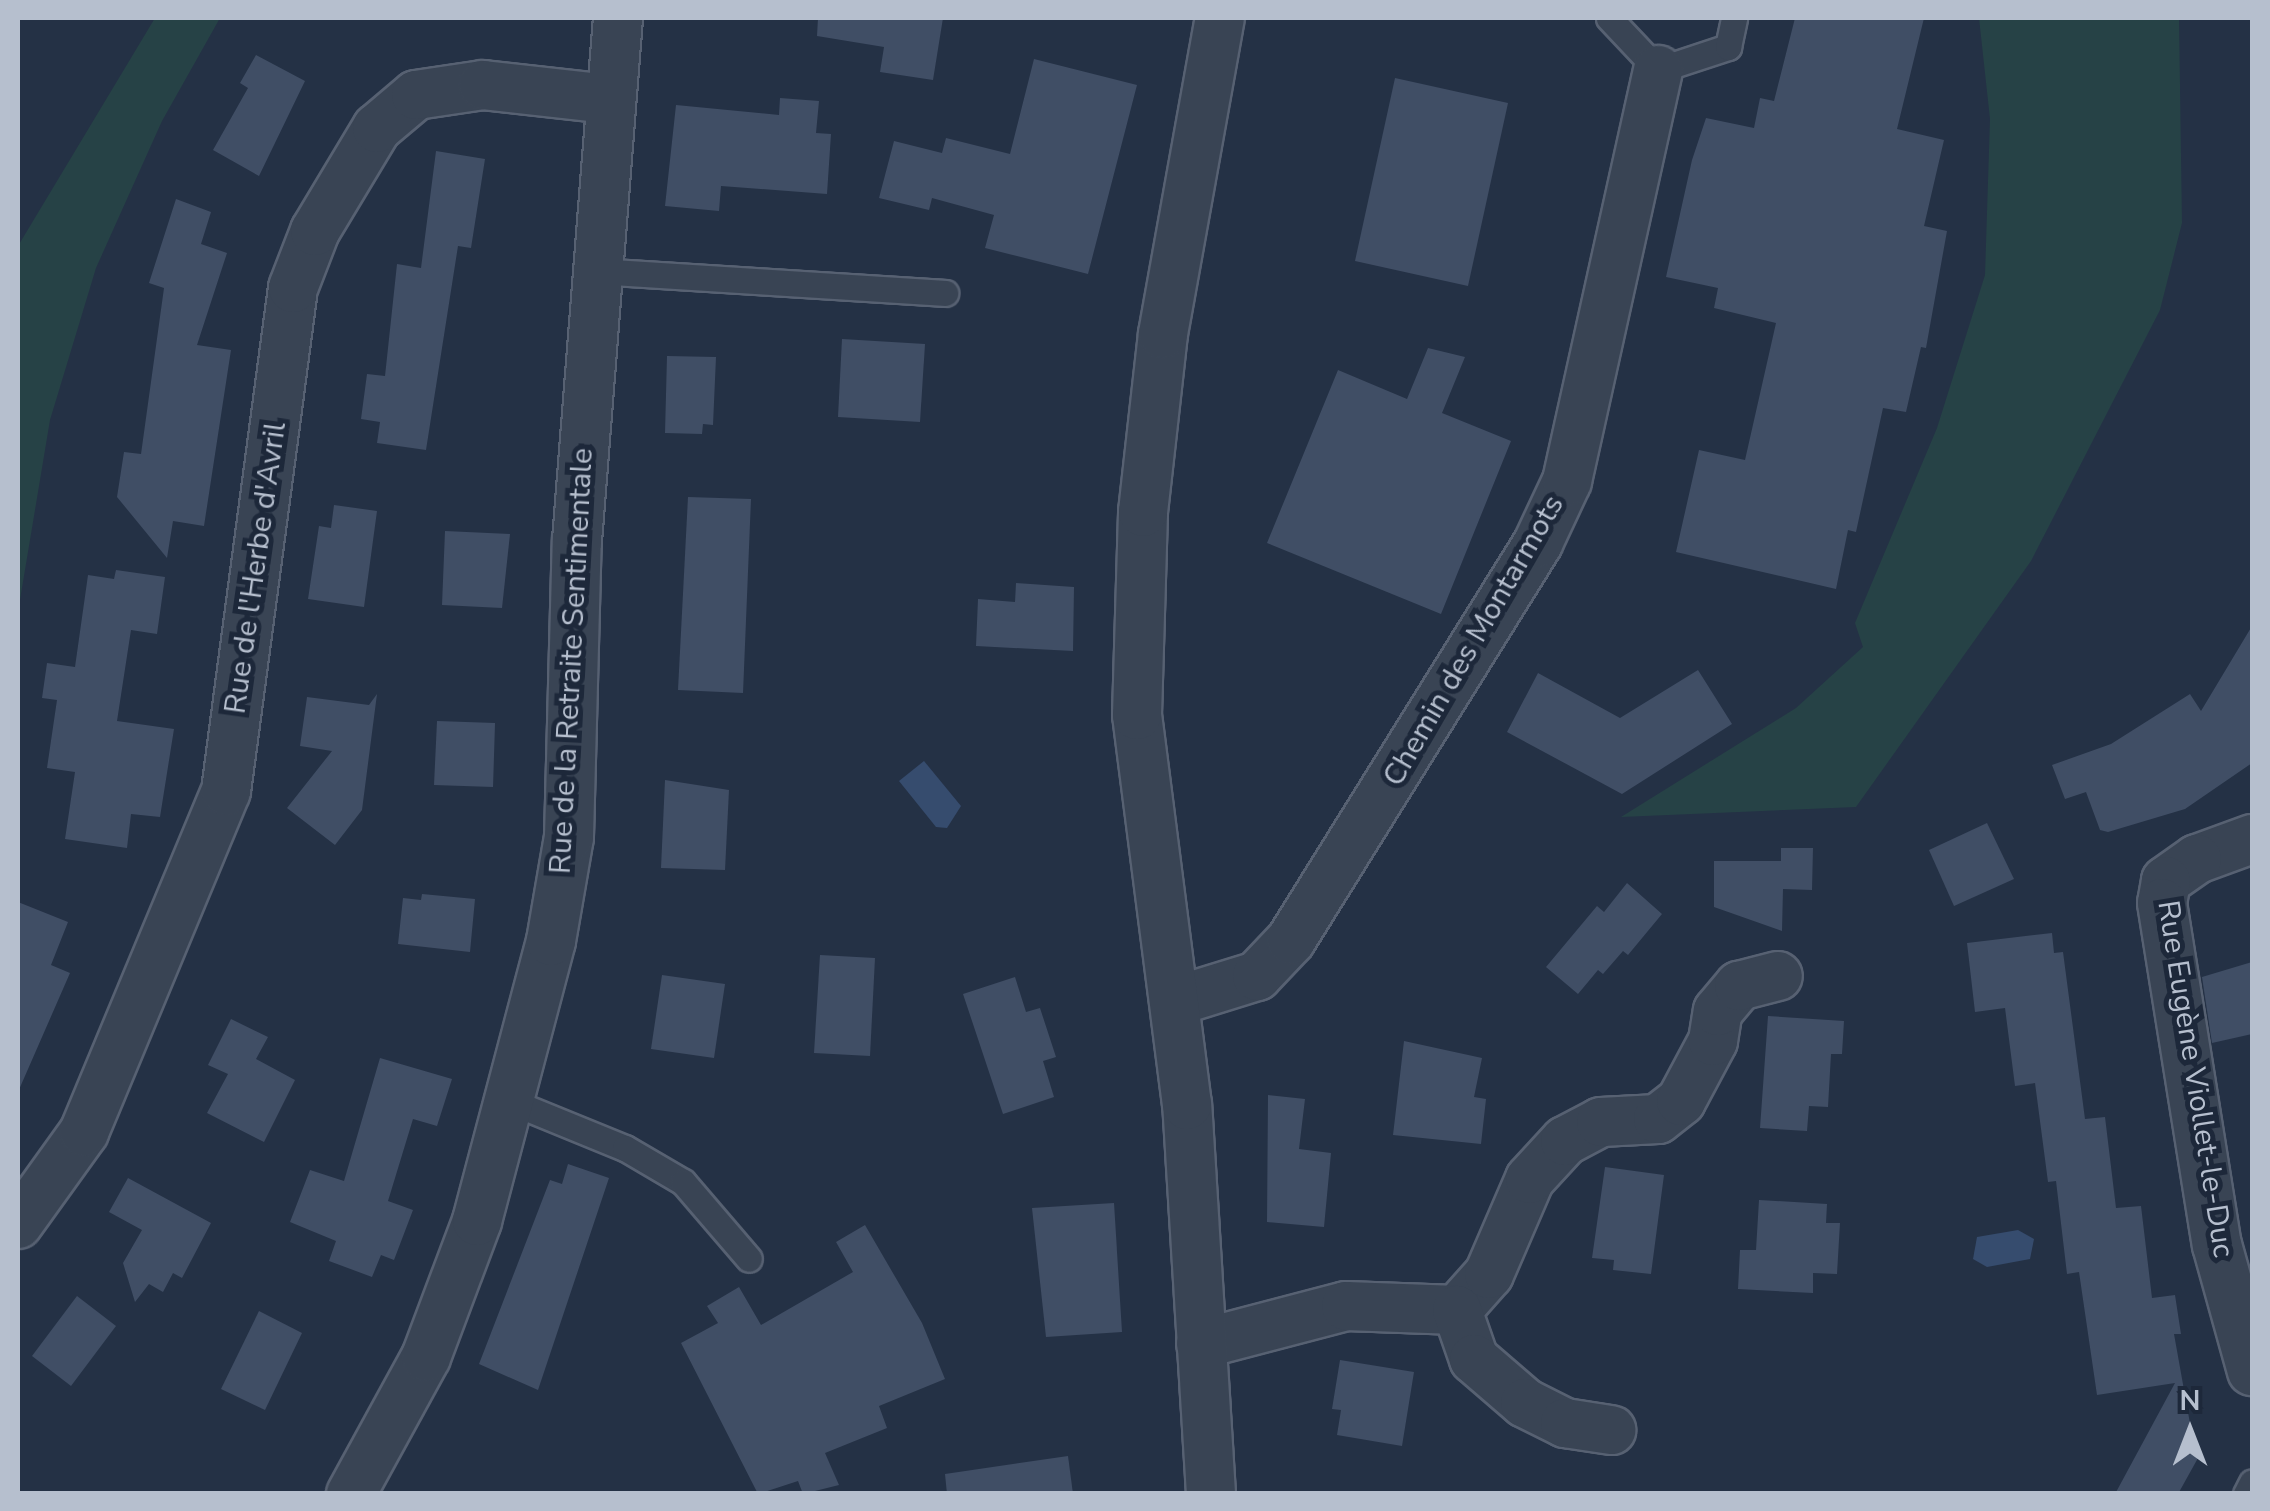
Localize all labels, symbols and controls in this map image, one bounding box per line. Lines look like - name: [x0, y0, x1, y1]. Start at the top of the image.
- street label: Rue de l'Herbe d'Avril: [218, 420, 294, 716]
- street label: Rue de la Retraite Sentimentale: [543, 447, 601, 875]
- street label: Chemin des Montarmots: [1376, 489, 1572, 793]
- street label: Rue Eugène Viollet-le-Duc: [2149, 898, 2241, 1260]
- north arrow: [2140, 1381, 2240, 1481]
- text: N: [2180, 1382, 2200, 1420]

